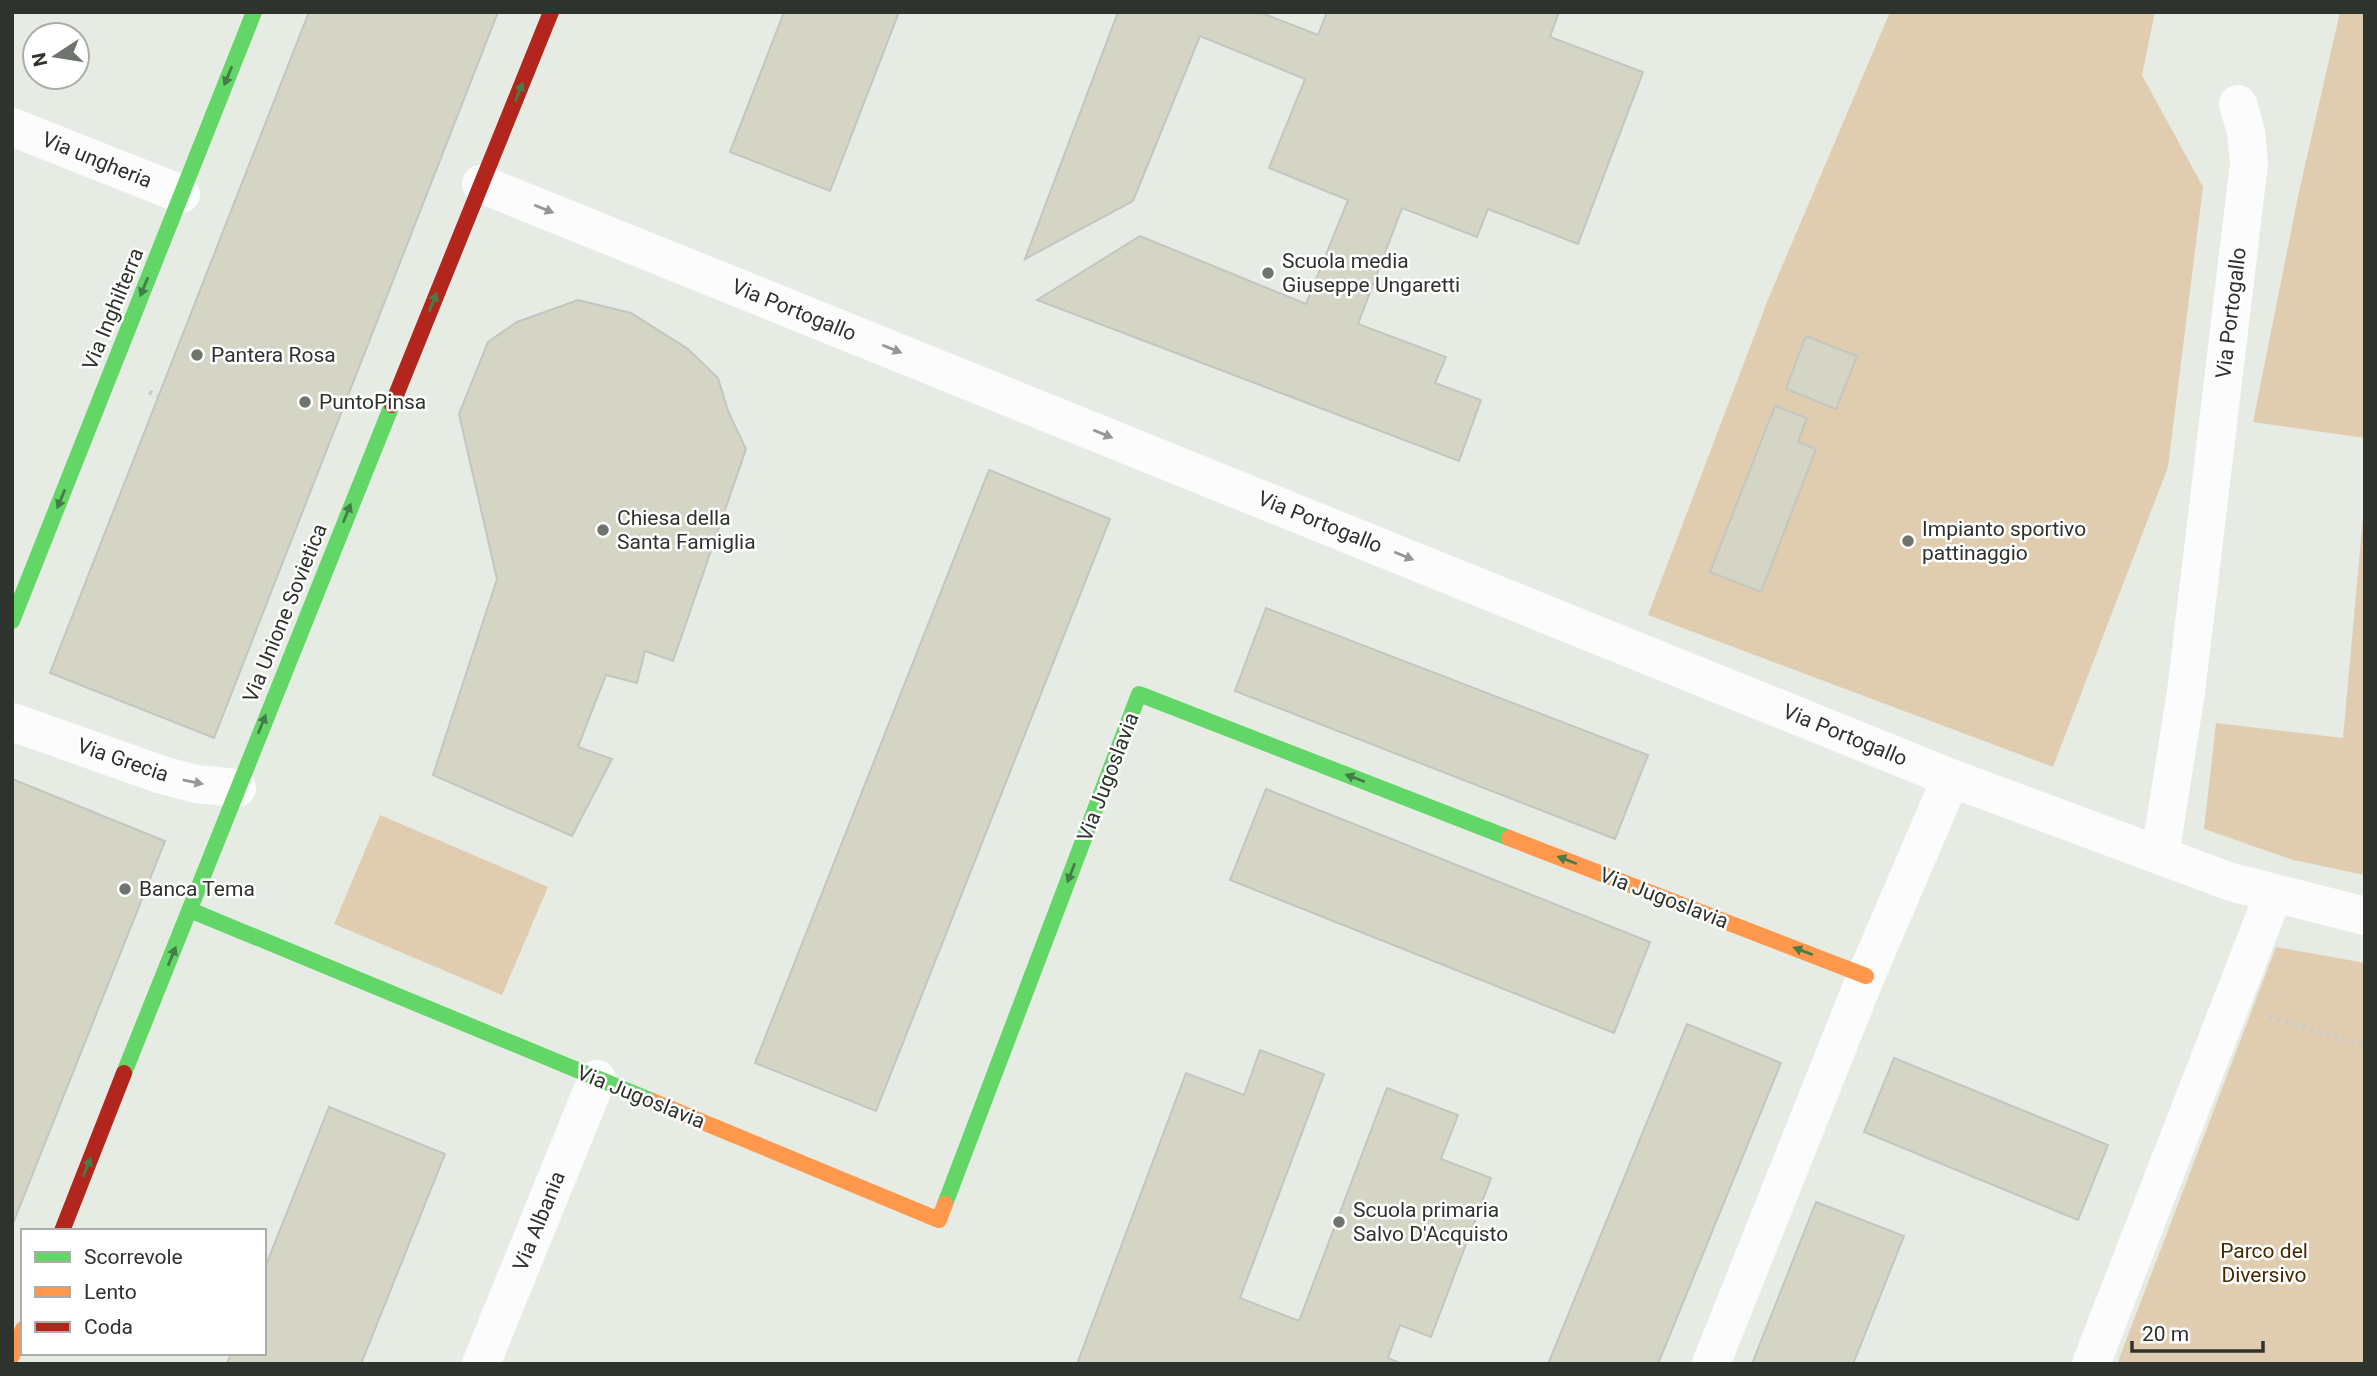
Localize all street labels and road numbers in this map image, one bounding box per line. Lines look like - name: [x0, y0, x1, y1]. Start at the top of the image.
- street label: Via ungheria: [39, 127, 155, 193]
- street label: Via Inghilterra: [78, 245, 148, 373]
- street label: Via Portogallo: [2211, 246, 2251, 380]
- street label: Via Portogallo: [728, 274, 860, 346]
- street label: Via Portogallo: [1254, 486, 1386, 558]
- street label: Via Unione Sovietica: [238, 520, 332, 706]
- street label: Via Portogallo: [1779, 699, 1911, 771]
- street label: Via Jugoslavia: [1072, 709, 1144, 845]
- street label: Via Grecia: [74, 733, 172, 787]
- street label: Via Jugoslavia: [1596, 862, 1732, 934]
- street label: Via Jugoslavia: [573, 1060, 709, 1134]
- street label: Via Albania: [508, 1168, 570, 1274]

